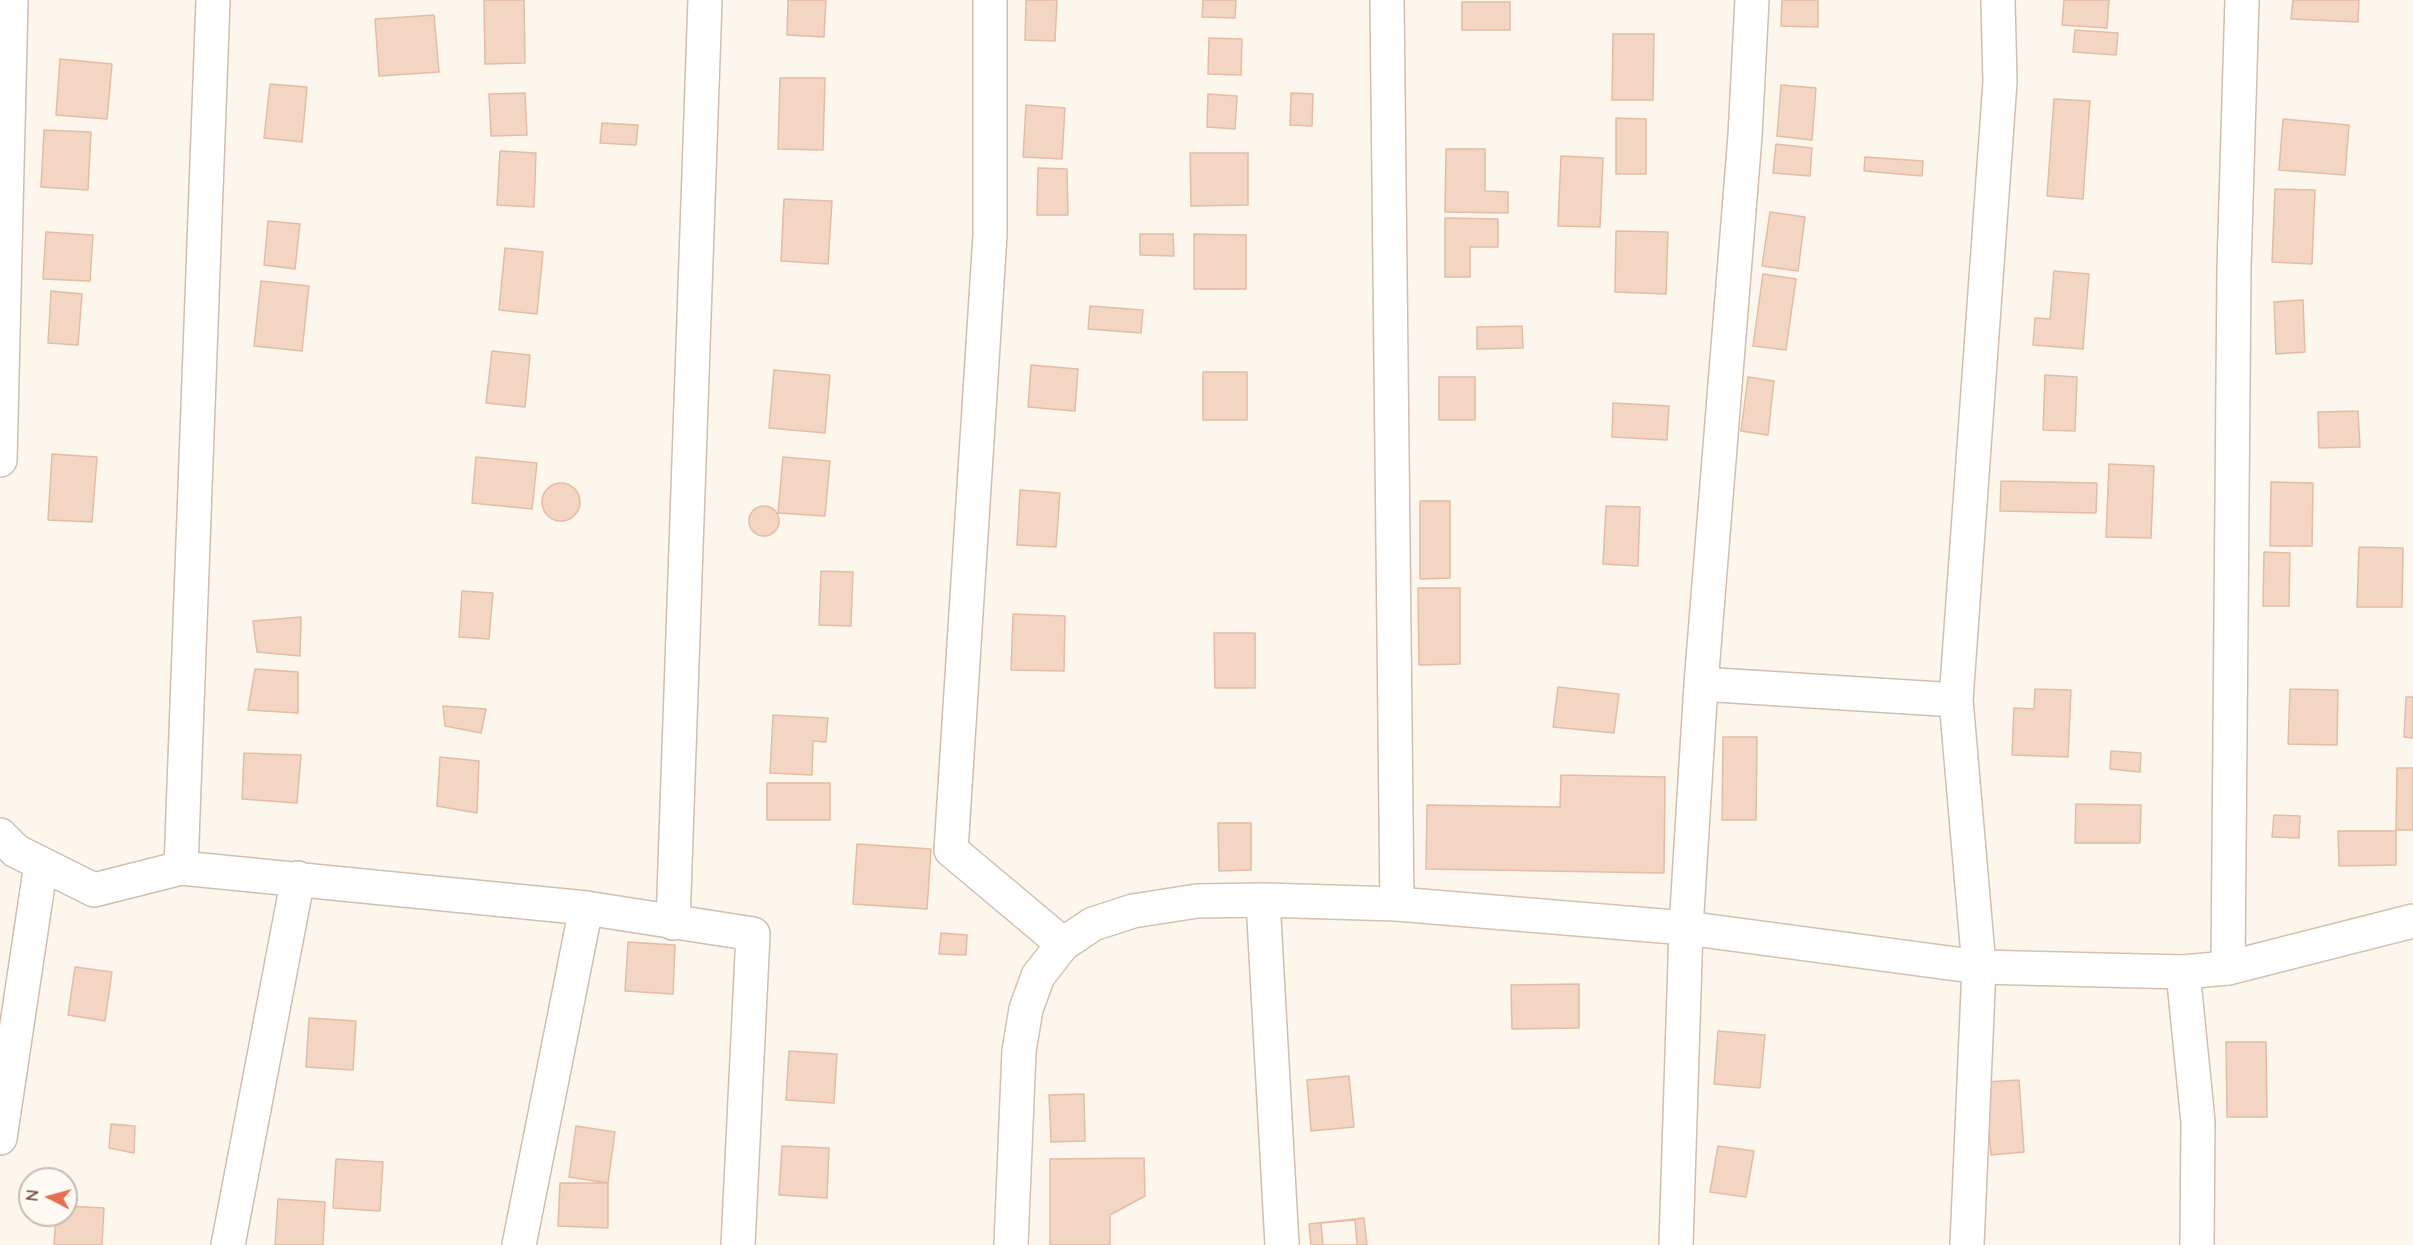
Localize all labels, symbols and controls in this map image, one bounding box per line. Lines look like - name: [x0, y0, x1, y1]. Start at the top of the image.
- north arrow: [18, 1167, 78, 1227]
- text: N: [22, 1188, 43, 1202]

